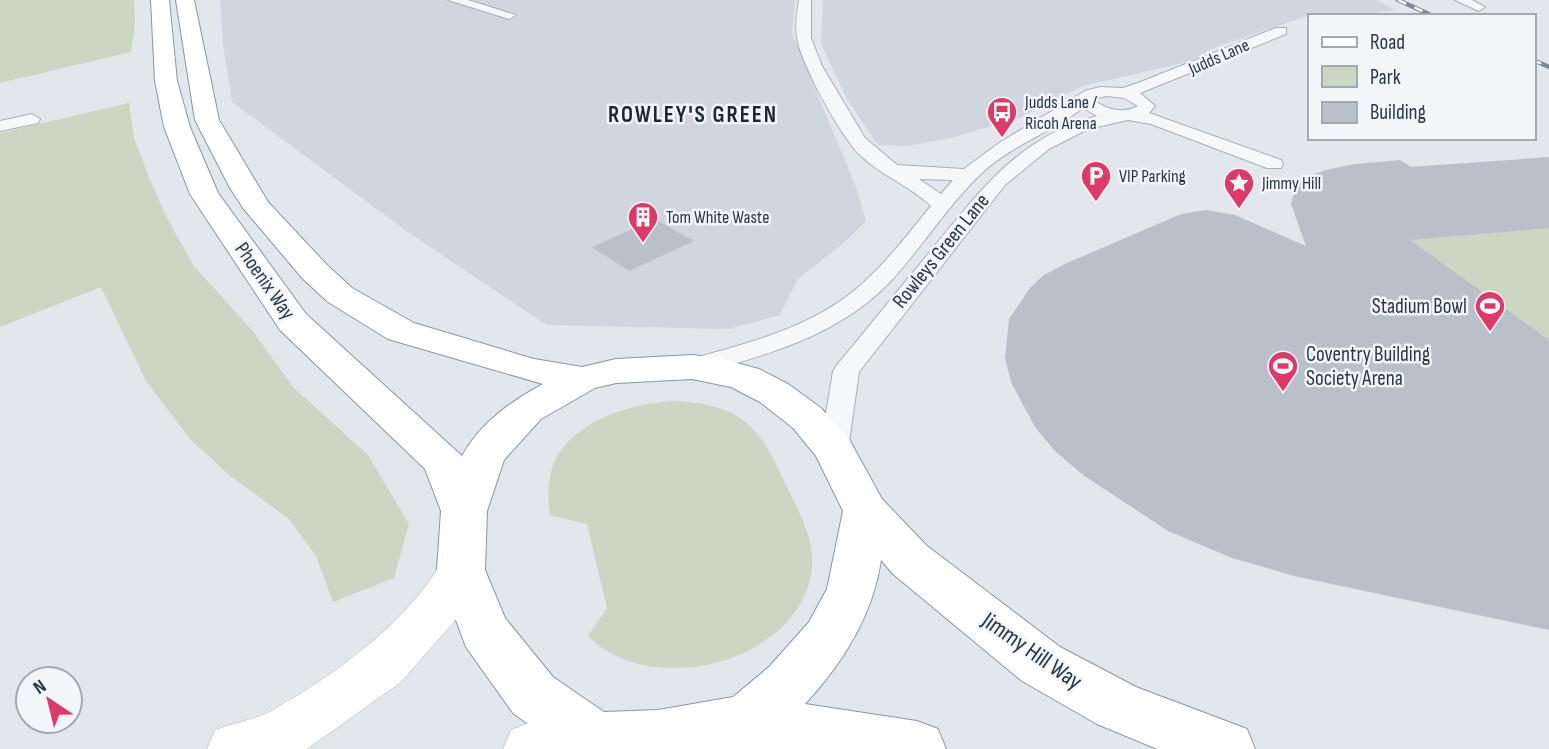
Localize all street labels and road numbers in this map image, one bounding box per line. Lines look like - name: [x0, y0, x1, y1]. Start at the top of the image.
- street label: Judds Lane: [1185, 34, 1253, 80]
- street label: Rowleys Green Lane: [887, 189, 995, 313]
- street label: Phoenix Way: [229, 238, 301, 324]
- street label: Jimmy Hill Way: [975, 605, 1088, 696]

